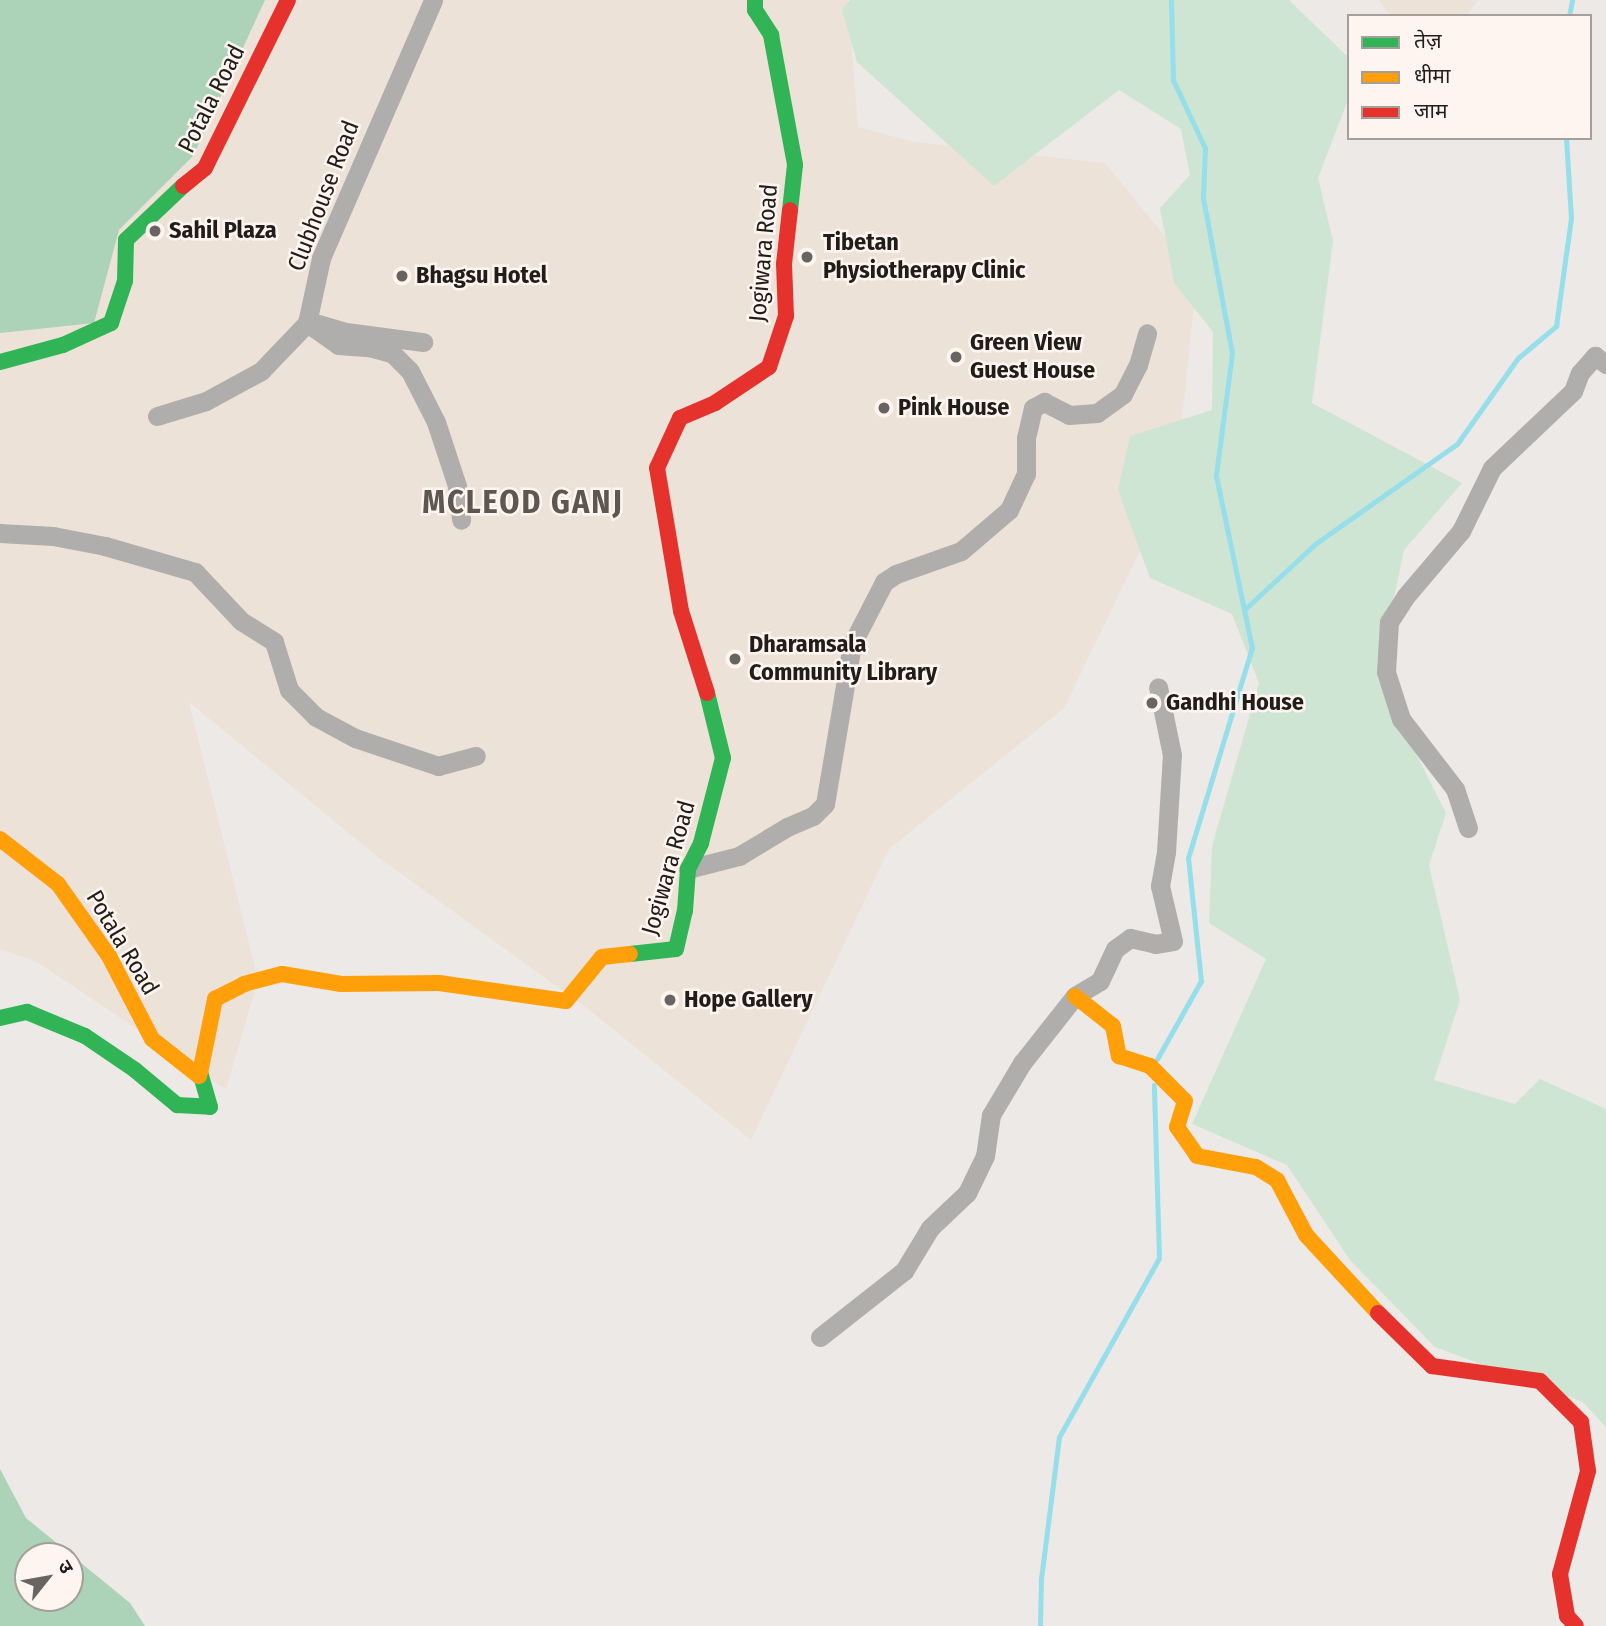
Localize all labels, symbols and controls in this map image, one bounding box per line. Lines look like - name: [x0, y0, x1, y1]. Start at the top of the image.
- legend: [1347, 14, 1592, 140]
- text: तेज़: [1414, 28, 1442, 54]
- street label: Potala Road: [173, 40, 251, 158]
- text: धीमा: [1414, 63, 1450, 89]
- text: जाम: [1414, 98, 1448, 124]
- street label: Clubhouse Road: [282, 117, 366, 275]
- street label: Jogiwara Road: [744, 183, 784, 323]
- place label: Sahil Plaza: [169, 217, 277, 245]
- marker: Sahil Plaza: [147, 223, 163, 239]
- place label: Tibetan Physiotherapy Clinic: [823, 229, 1026, 285]
- marker: Tibetan Physiotherapy Clinic: [797, 247, 817, 267]
- place label: Bhagsu Hotel: [416, 262, 547, 290]
- marker: Bhagsu Hotel: [394, 268, 410, 284]
- place label: Green View Guest House: [970, 329, 1095, 385]
- marker: Green View Guest House: [948, 349, 964, 365]
- place label: Pink House: [898, 394, 1009, 422]
- marker: Pink House: [876, 400, 892, 416]
- district label: MCLEOD GANJ: [424, 483, 622, 521]
- place label: Dharamsala Community Library: [749, 631, 937, 687]
- marker: Dharamsala Community Library: [727, 651, 743, 667]
- place label: Gandhi House: [1166, 689, 1304, 717]
- marker: Gandhi House: [1144, 695, 1160, 711]
- street label: Jogiwara Road: [636, 797, 702, 939]
- street label: Potala Road: [80, 885, 164, 1001]
- place label: Hope Gallery: [684, 986, 813, 1014]
- marker: Hope Gallery: [662, 992, 678, 1008]
- north arrow: [14, 1542, 84, 1612]
- text: उ: [53, 1556, 78, 1578]

